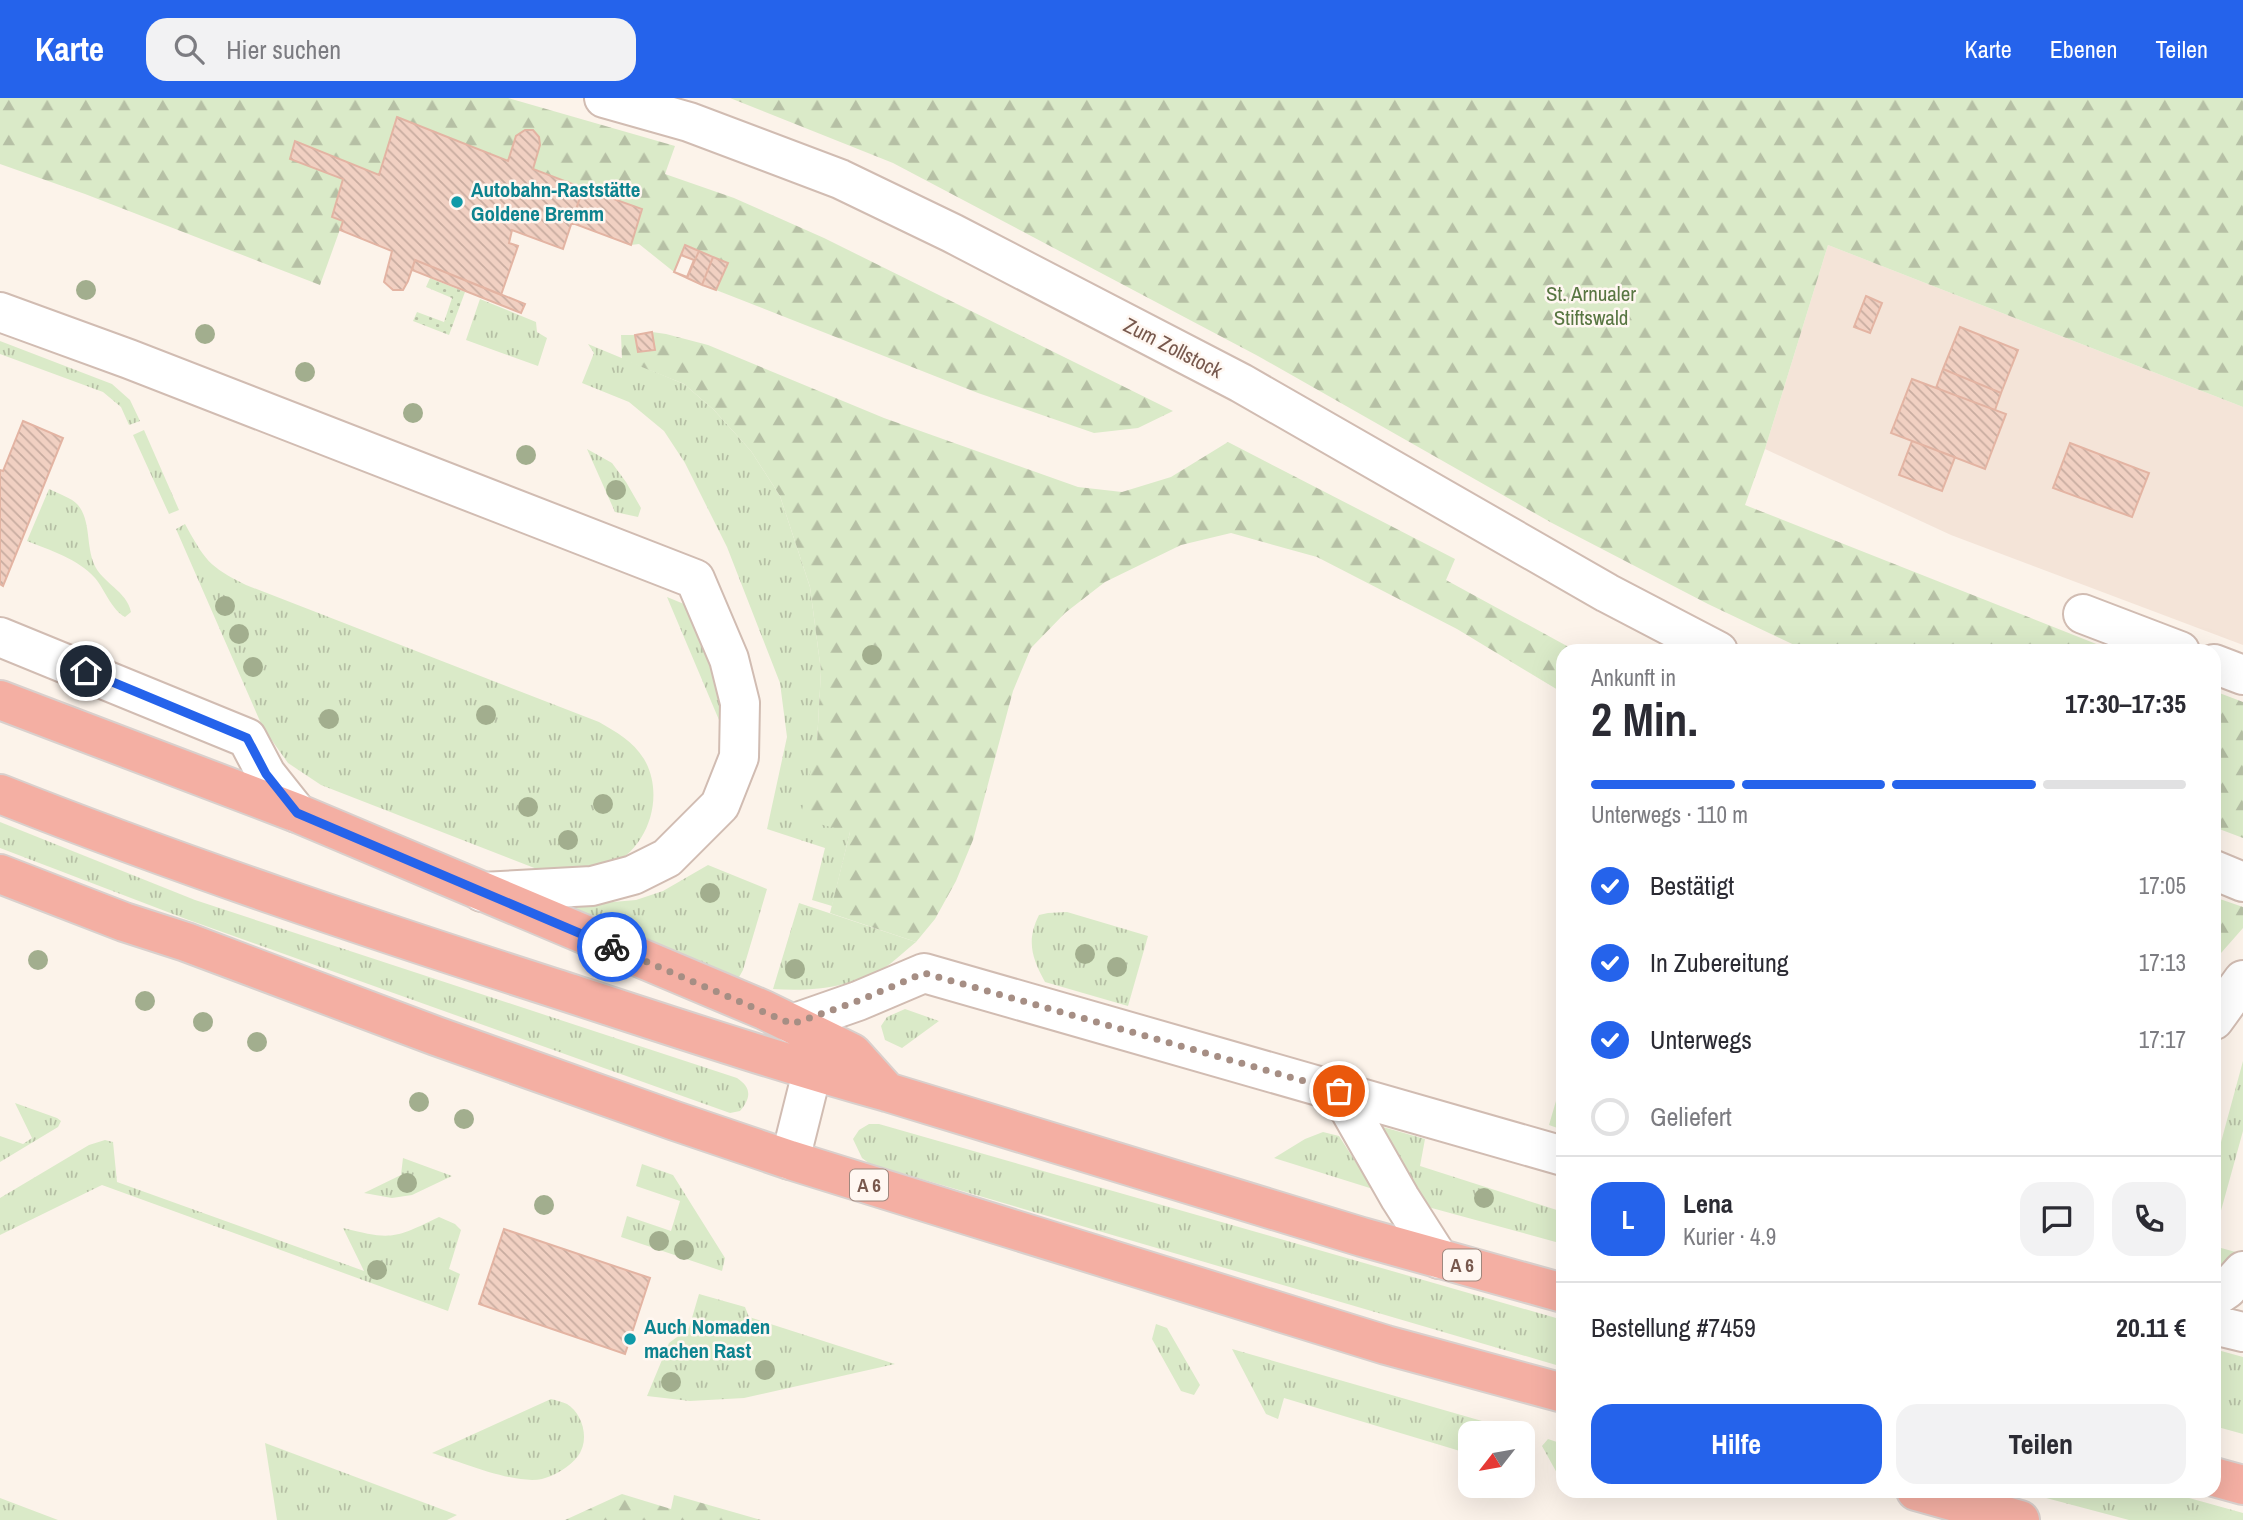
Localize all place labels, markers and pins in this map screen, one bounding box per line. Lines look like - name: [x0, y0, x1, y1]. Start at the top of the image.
- place label: Autobahn-Raststätte Goldene Bremm: [471, 175, 640, 228]
- marker: Autobahn-Raststätte Goldene Bremm: [449, 194, 465, 210]
- pin: [56, 641, 116, 701]
- pin: [1309, 1061, 1369, 1121]
- place label: Auch Nomaden machen Rast: [644, 1312, 770, 1365]
- marker: Auch Nomaden machen Rast: [622, 1331, 638, 1347]

